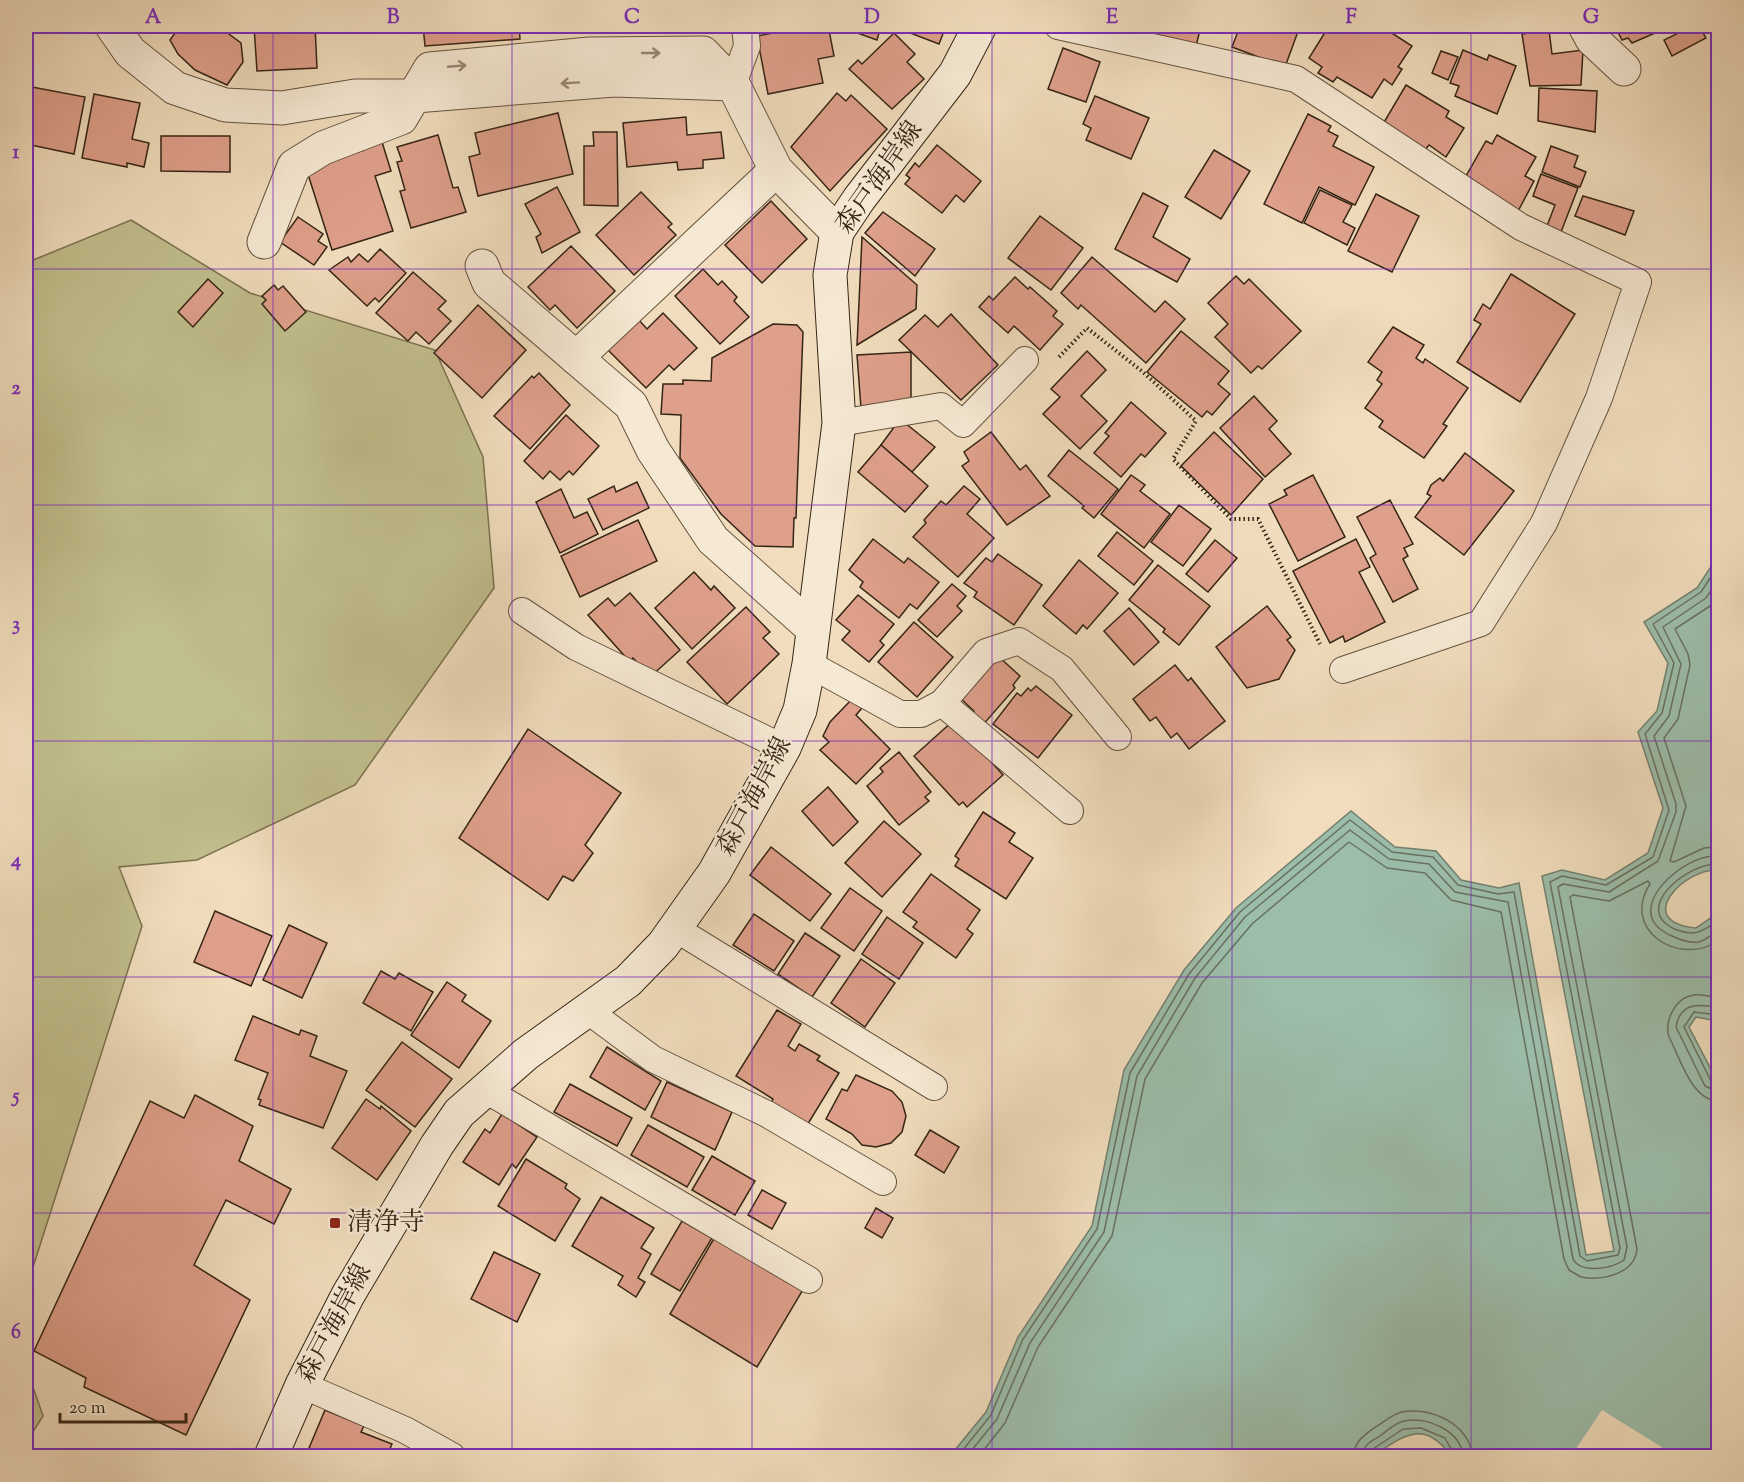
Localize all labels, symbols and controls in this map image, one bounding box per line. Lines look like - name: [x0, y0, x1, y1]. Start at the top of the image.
- text: A: [145, 4, 162, 33]
- text: B: [387, 4, 400, 33]
- text: C: [624, 4, 640, 33]
- text: D: [864, 4, 880, 33]
- text: E: [1106, 4, 1119, 33]
- text: F: [1345, 4, 1357, 33]
- text: G: [1583, 4, 1600, 33]
- one-way arrow: [641, 47, 661, 59]
- one-way arrow: [447, 60, 466, 71]
- one-way arrow: [561, 78, 581, 89]
- street label: 森戸海岸線: [828, 114, 932, 242]
- text: 1: [13, 139, 20, 168]
- text: 2: [11, 375, 21, 404]
- text: 3: [12, 611, 20, 640]
- street label: 森戸海岸線: [708, 731, 802, 863]
- text: 4: [10, 847, 21, 876]
- text: 5: [11, 1083, 20, 1112]
- place label: 清浄寺: [347, 1205, 425, 1242]
- marker: 清浄寺: [328, 1216, 342, 1230]
- street label: 森戸海岸線: [288, 1258, 382, 1390]
- text: 6: [11, 1319, 21, 1348]
- scale bar: [60, 1386, 186, 1424]
- text: 20 m: [69, 1396, 106, 1422]

